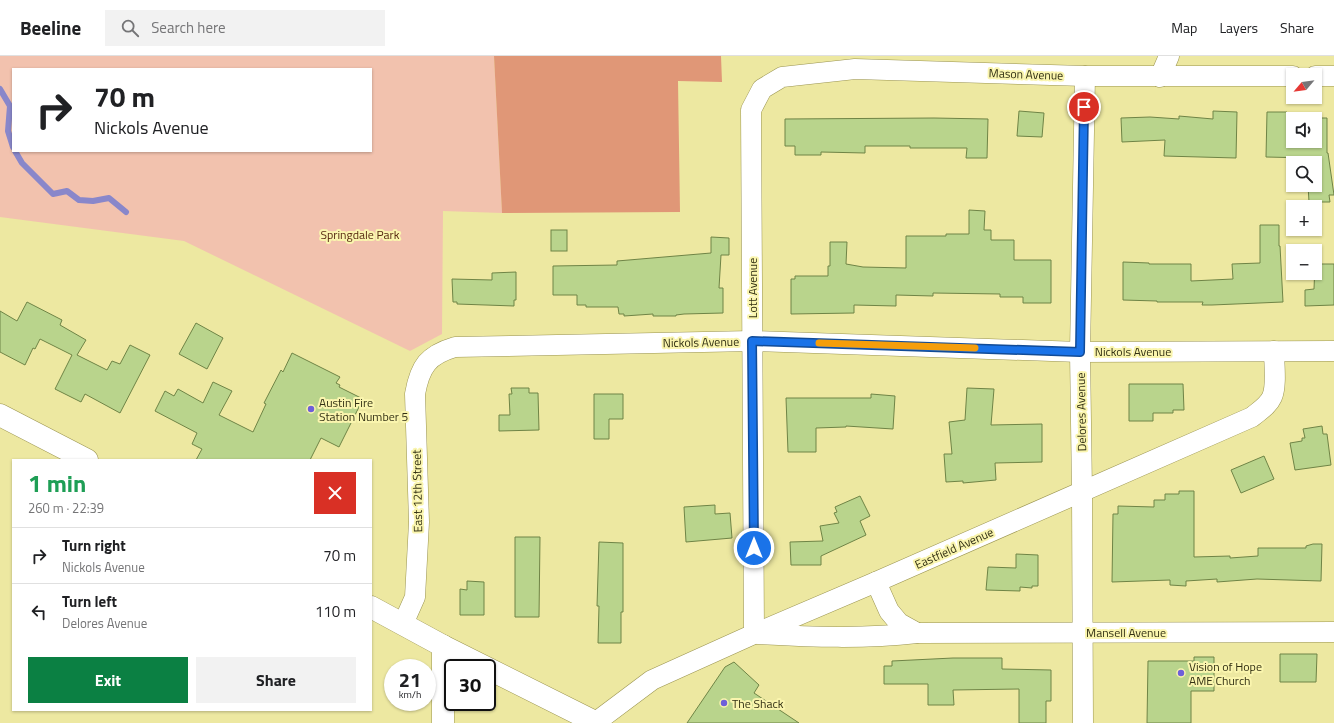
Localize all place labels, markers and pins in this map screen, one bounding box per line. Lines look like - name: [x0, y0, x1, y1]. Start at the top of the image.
- pin: [1067, 90, 1101, 124]
- place label: Austin Fire Station Number 5: [319, 393, 409, 426]
- marker: Austin Fire Station Number 5: [306, 404, 316, 414]
- place label: Vision of Hope AME Church: [1189, 657, 1262, 690]
- marker: Vision of Hope AME Church: [1176, 668, 1186, 678]
- place label: The Shack: [732, 694, 784, 713]
- marker: The Shack: [719, 698, 729, 708]

